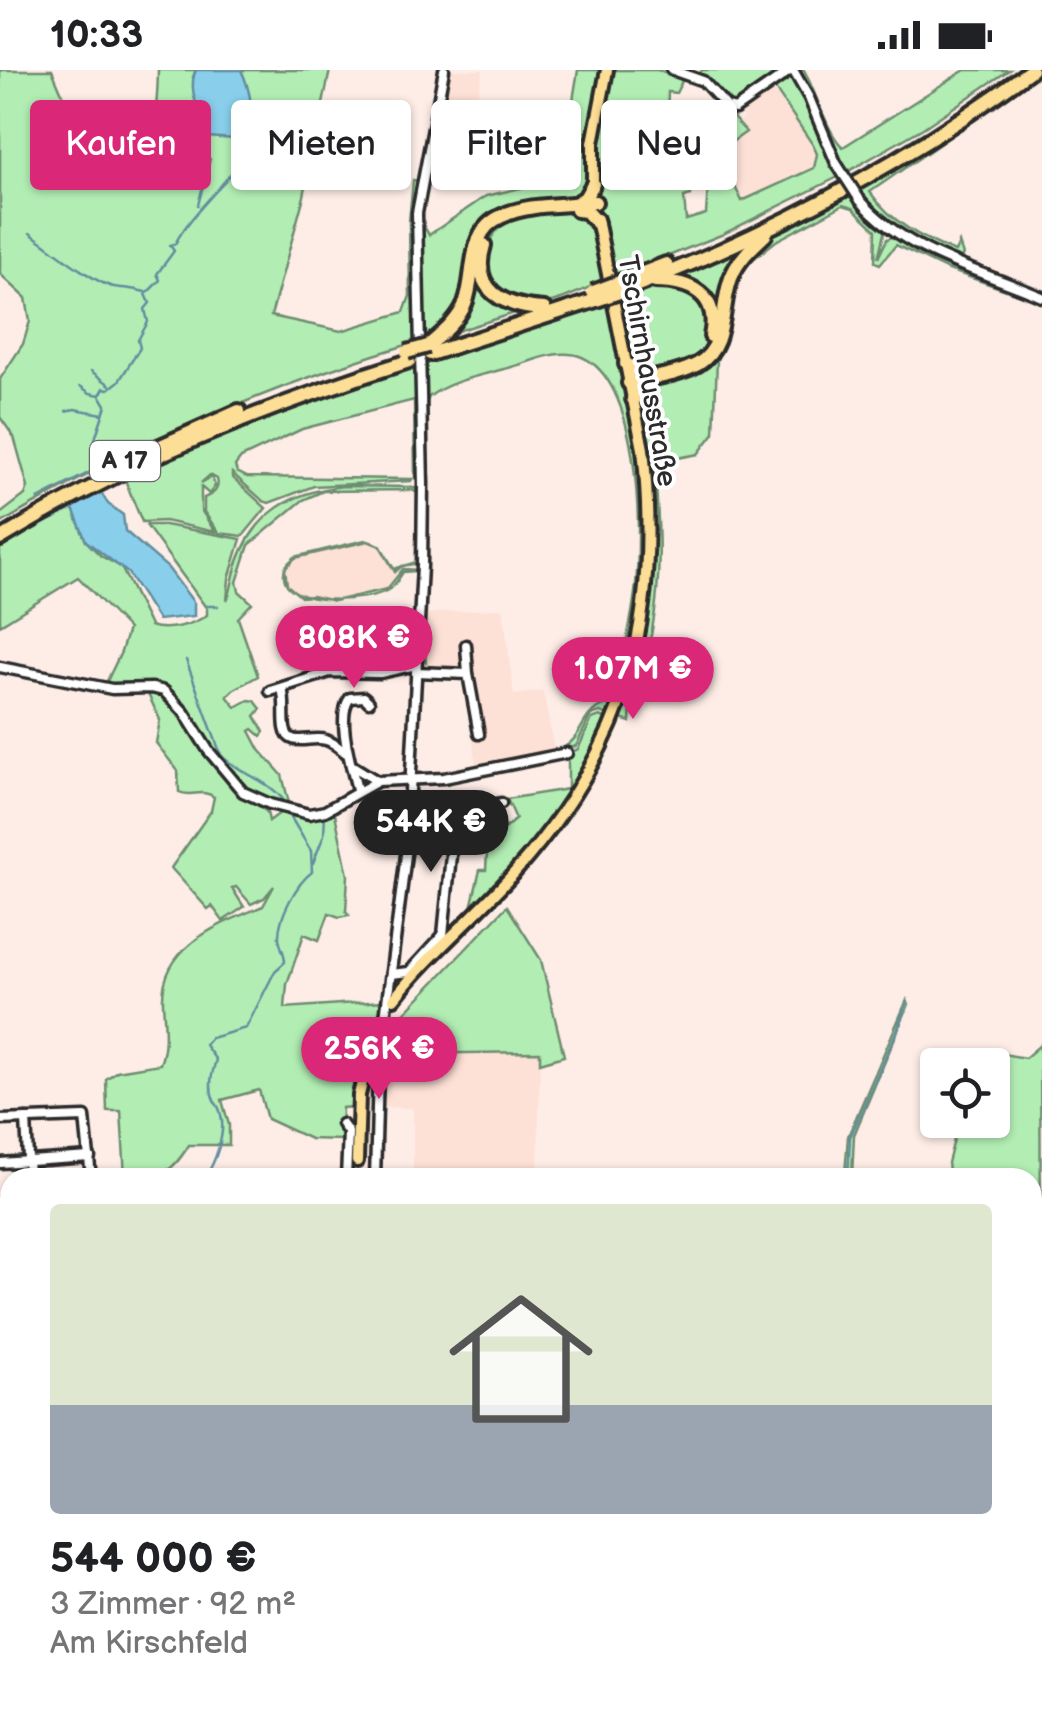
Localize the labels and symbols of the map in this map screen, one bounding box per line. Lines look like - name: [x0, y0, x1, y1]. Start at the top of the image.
- street label: Tschirnhausstraße: [610, 253, 684, 489]
- road number: A 17: [90, 441, 160, 481]
- pin: 808K €: [273, 606, 435, 691]
- pin: 1.07M €: [541, 637, 725, 722]
- pin: 544K €: [350, 790, 512, 875]
- pin: 256K €: [298, 1017, 460, 1102]

